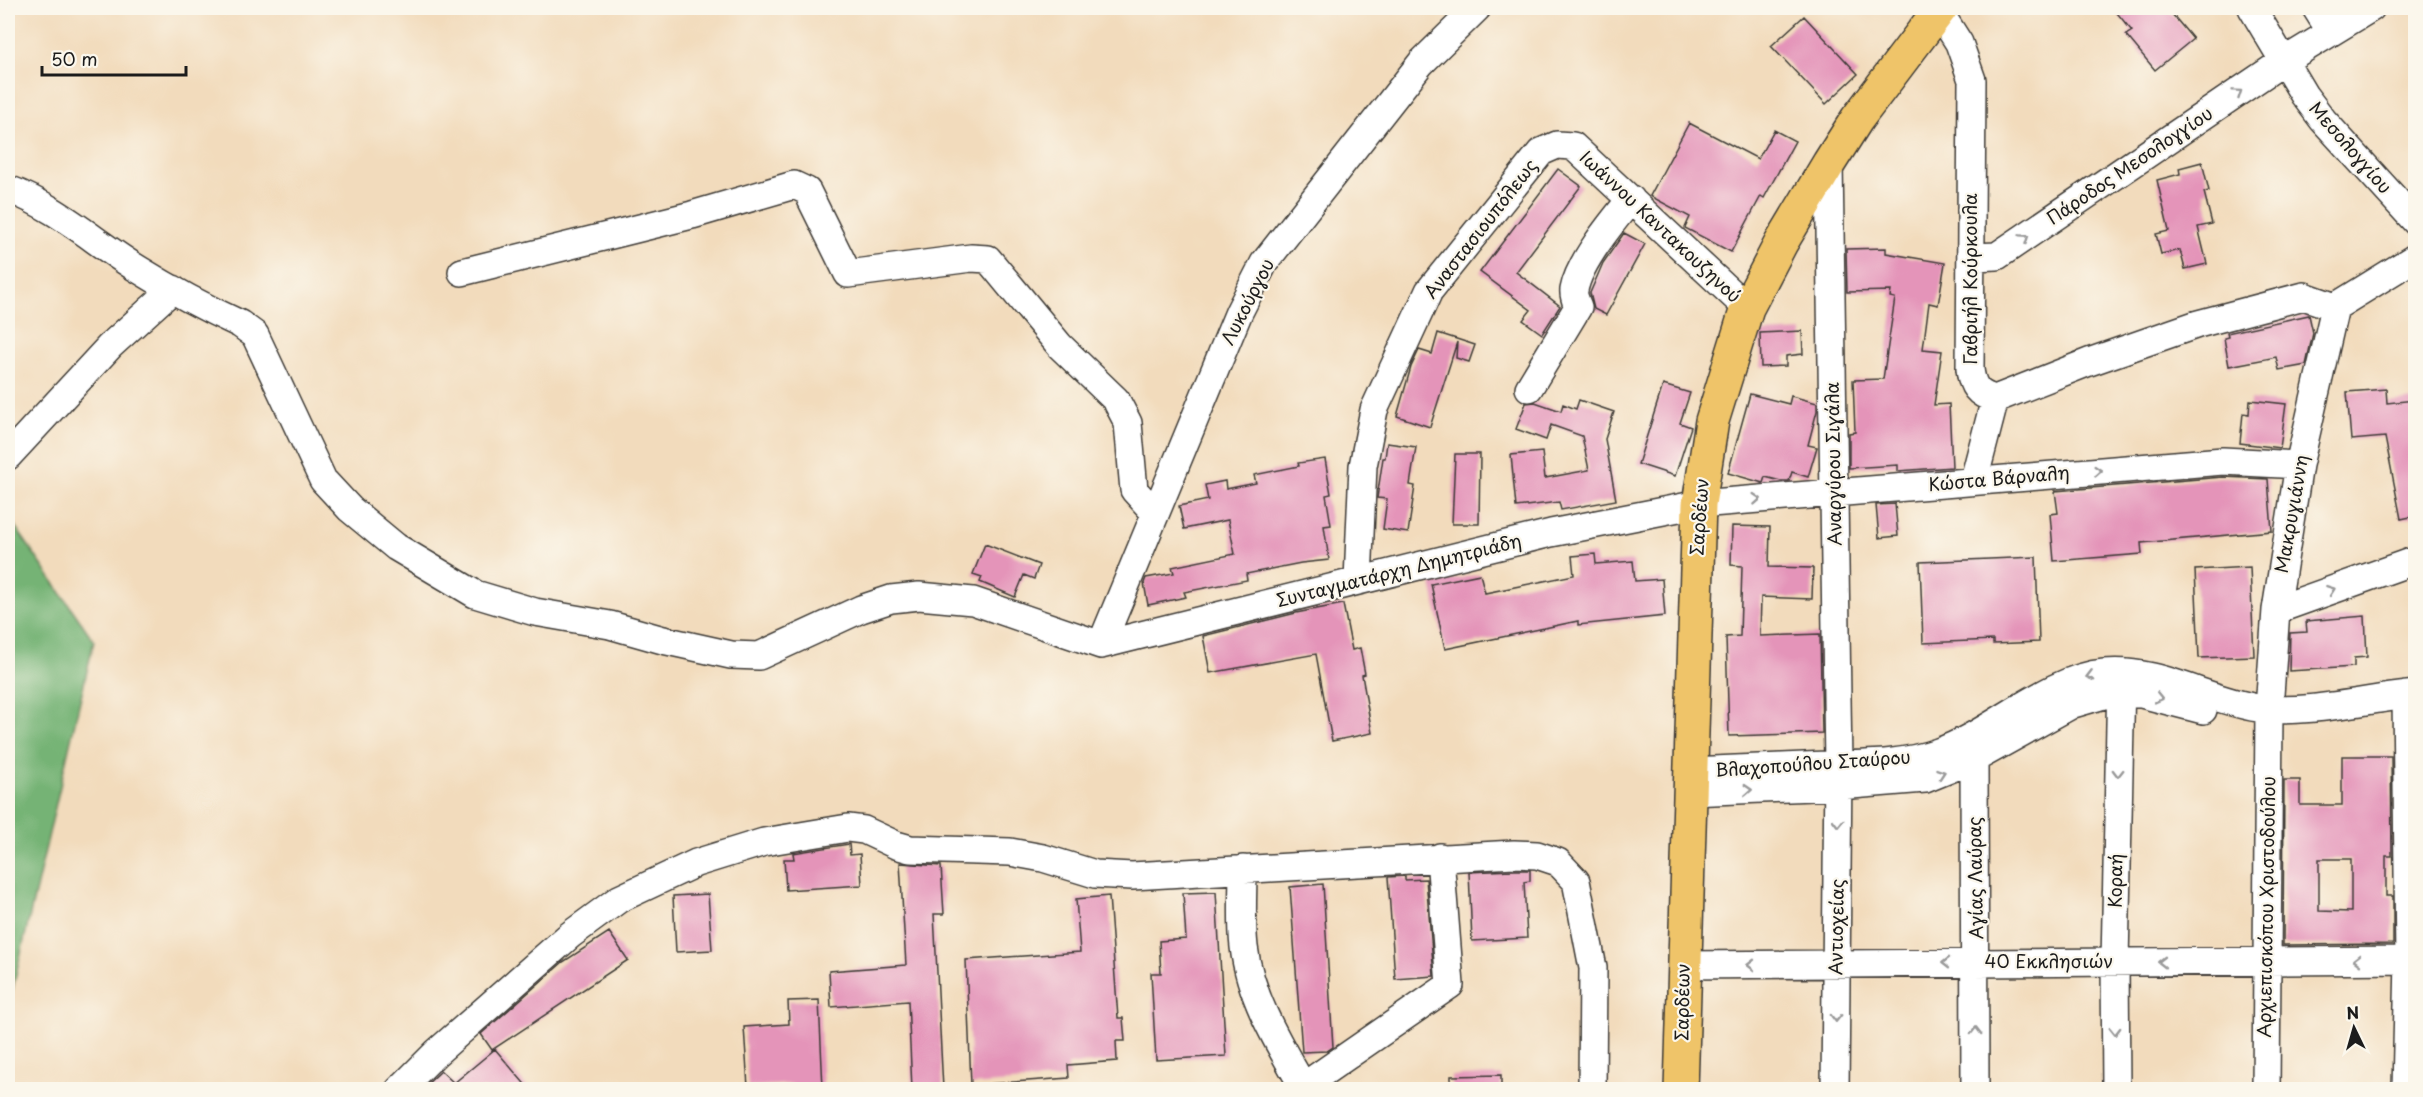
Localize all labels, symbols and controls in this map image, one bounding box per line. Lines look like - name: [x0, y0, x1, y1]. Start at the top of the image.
- scale bar: [42, 39, 186, 77]
- text: 50 m: [51, 45, 98, 72]
- one-way arrow: [2231, 89, 2242, 100]
- street label: Μεσολογγίου: [2303, 95, 2399, 199]
- street label: Πάροδος Μεσολογγίου: [2041, 99, 2218, 230]
- street label: Ιωάννου Καντακουζηνού: [1574, 144, 1748, 308]
- street label: Αναστασιουπόλεως: [1417, 153, 1543, 304]
- street label: Γαβριήλ Κούρκουλα: [1956, 193, 1983, 365]
- one-way arrow: [2018, 234, 2029, 245]
- street label: Λυκούργου: [1213, 253, 1280, 349]
- street label: Αναργύρου Σιγάλα: [1818, 382, 1847, 546]
- street label: Μακρυγιάννη: [2267, 452, 2314, 575]
- street label: Κώστα Βάρναλη: [1927, 458, 2071, 497]
- one-way arrow: [2093, 465, 2102, 478]
- street label: Σαρδέων: [1682, 477, 1715, 557]
- one-way arrow: [1753, 493, 1762, 506]
- street label: Συνταγματάρχη Δημητριάδη: [1273, 526, 1524, 613]
- one-way arrow: [2325, 585, 2336, 598]
- one-way arrow: [2085, 669, 2095, 682]
- one-way arrow: [2154, 691, 2164, 704]
- street label: Βλαχοπούλου Σταύρου: [1714, 742, 1911, 783]
- one-way arrow: [1935, 768, 1946, 781]
- one-way arrow: [2112, 768, 2125, 777]
- street label: Αρχιεπισκόπου Χριστοδούλου: [2250, 776, 2281, 1038]
- one-way arrow: [1743, 783, 1752, 796]
- street label: Αγίας Λαύρας: [1960, 816, 1989, 940]
- one-way arrow: [1832, 819, 1844, 828]
- street label: Κοραή: [2101, 854, 2128, 908]
- street label: Αντιοχείας: [1821, 879, 1850, 975]
- street label: 40 Εκκλησιών: [1985, 947, 2113, 974]
- one-way arrow: [2353, 954, 2362, 966]
- one-way arrow: [2158, 956, 2167, 968]
- one-way arrow: [1942, 957, 1951, 969]
- one-way arrow: [1747, 959, 1756, 971]
- street label: Σαρδέων: [1667, 963, 1696, 1041]
- north arrow: [2324, 998, 2384, 1058]
- text: N: [2345, 1000, 2360, 1025]
- one-way arrow: [1830, 1014, 1842, 1023]
- one-way arrow: [2109, 1026, 2121, 1035]
- one-way arrow: [1970, 1027, 1982, 1036]

